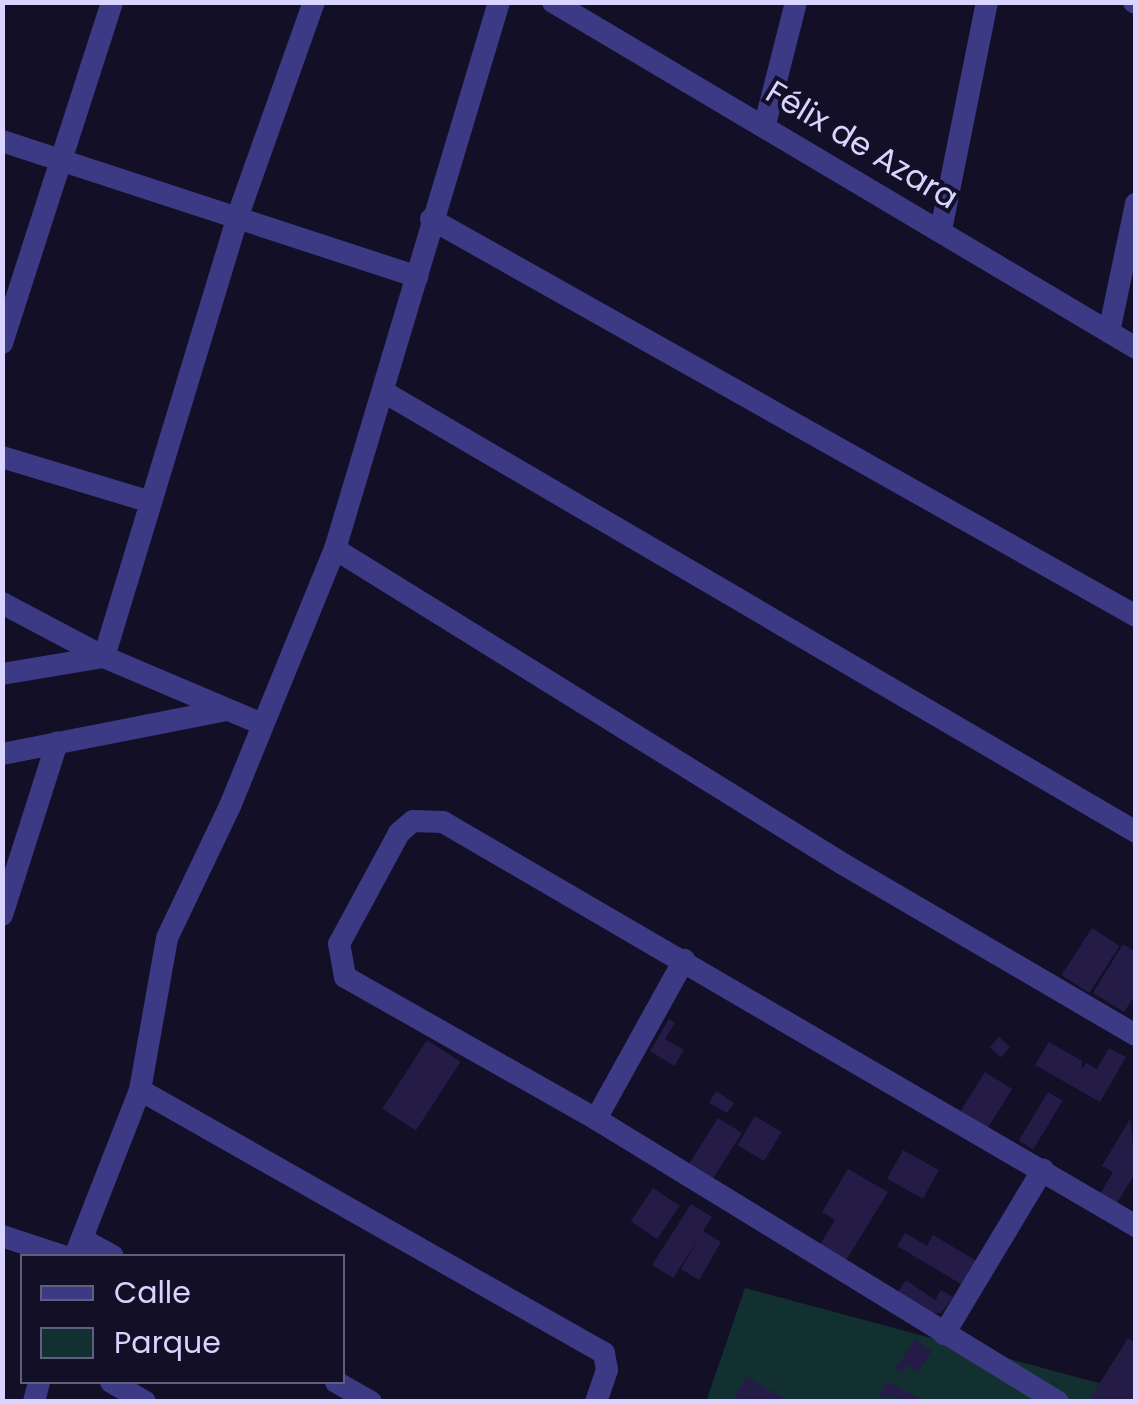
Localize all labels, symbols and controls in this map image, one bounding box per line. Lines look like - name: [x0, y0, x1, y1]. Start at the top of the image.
- street label: Félix de Azara: [759, 73, 965, 217]
- legend: [20, 1254, 345, 1384]
- text: Calle: [114, 1271, 191, 1314]
- text: Parque: [114, 1321, 221, 1364]

